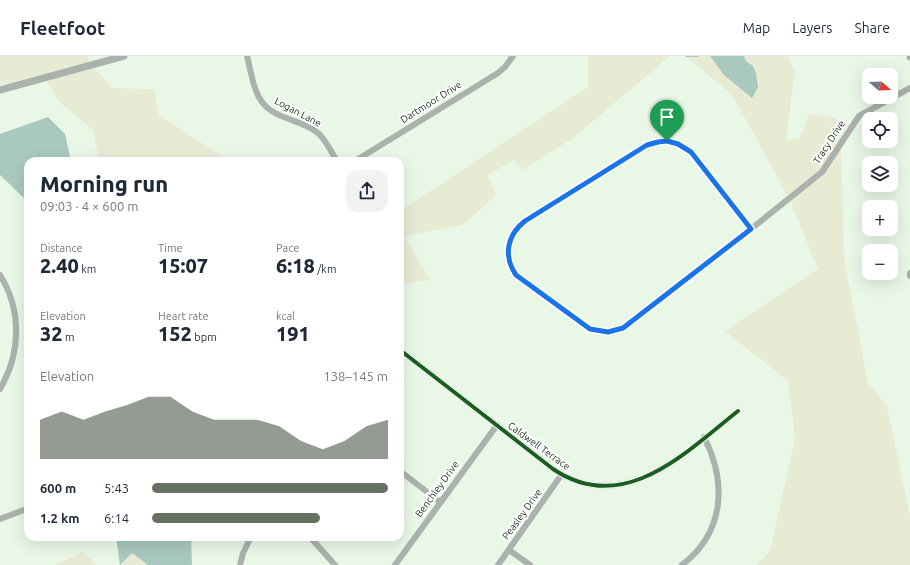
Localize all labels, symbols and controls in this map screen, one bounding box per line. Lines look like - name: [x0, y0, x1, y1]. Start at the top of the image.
- text: Fleetfoot: [20, 17, 105, 39]
- text: Map: [743, 20, 770, 36]
- text: Layers: [792, 20, 832, 36]
- text: Share: [854, 20, 890, 36]
- north arrow: [862, 68, 898, 104]
- map controls: [862, 68, 898, 280]
- street label: Dartmoor Drive: [398, 79, 464, 125]
- street label: Logan Lane: [273, 95, 323, 129]
- pin: [650, 100, 684, 141]
- icon: arrive: [656, 106, 678, 128]
- button: locate: [862, 112, 898, 148]
- street label: Tracy Drive: [811, 118, 847, 166]
- button: layers: [862, 156, 898, 192]
- button: share: [346, 170, 388, 212]
- text: Morning run: [40, 171, 168, 196]
- text: 09:03 · 4 × 600 m: [40, 199, 139, 213]
- button: +: [862, 200, 898, 236]
- text: Distance: [40, 242, 83, 254]
- text: Time: [158, 242, 183, 254]
- text: Pace: [276, 242, 299, 254]
- button: −: [862, 244, 898, 280]
- text: 2.40: [40, 254, 79, 277]
- text: 15:07: [158, 254, 208, 277]
- text: 6:18: [276, 254, 315, 277]
- text: km: [79, 263, 96, 275]
- text: /km: [315, 263, 336, 275]
- text: Elevation: [40, 310, 86, 322]
- text: Heart rate: [158, 310, 209, 322]
- text: kcal: [276, 310, 295, 322]
- text: 32: [40, 322, 63, 345]
- text: 152: [158, 322, 192, 345]
- text: 191: [276, 322, 310, 345]
- text: m: [63, 331, 75, 343]
- text: bpm: [192, 331, 217, 343]
- text: Elevation: [40, 369, 94, 383]
- text: 138–145 m: [323, 369, 388, 383]
- street label: Caldwell Terrace: [506, 420, 572, 472]
- street label: Benchley Drive: [413, 459, 461, 519]
- text: 600 m: [40, 481, 76, 495]
- text: 5:43: [104, 481, 129, 495]
- street label: Peasley Drive: [500, 487, 544, 541]
- text: 1.2 km: [40, 511, 79, 525]
- text: 6:14: [104, 511, 129, 525]

